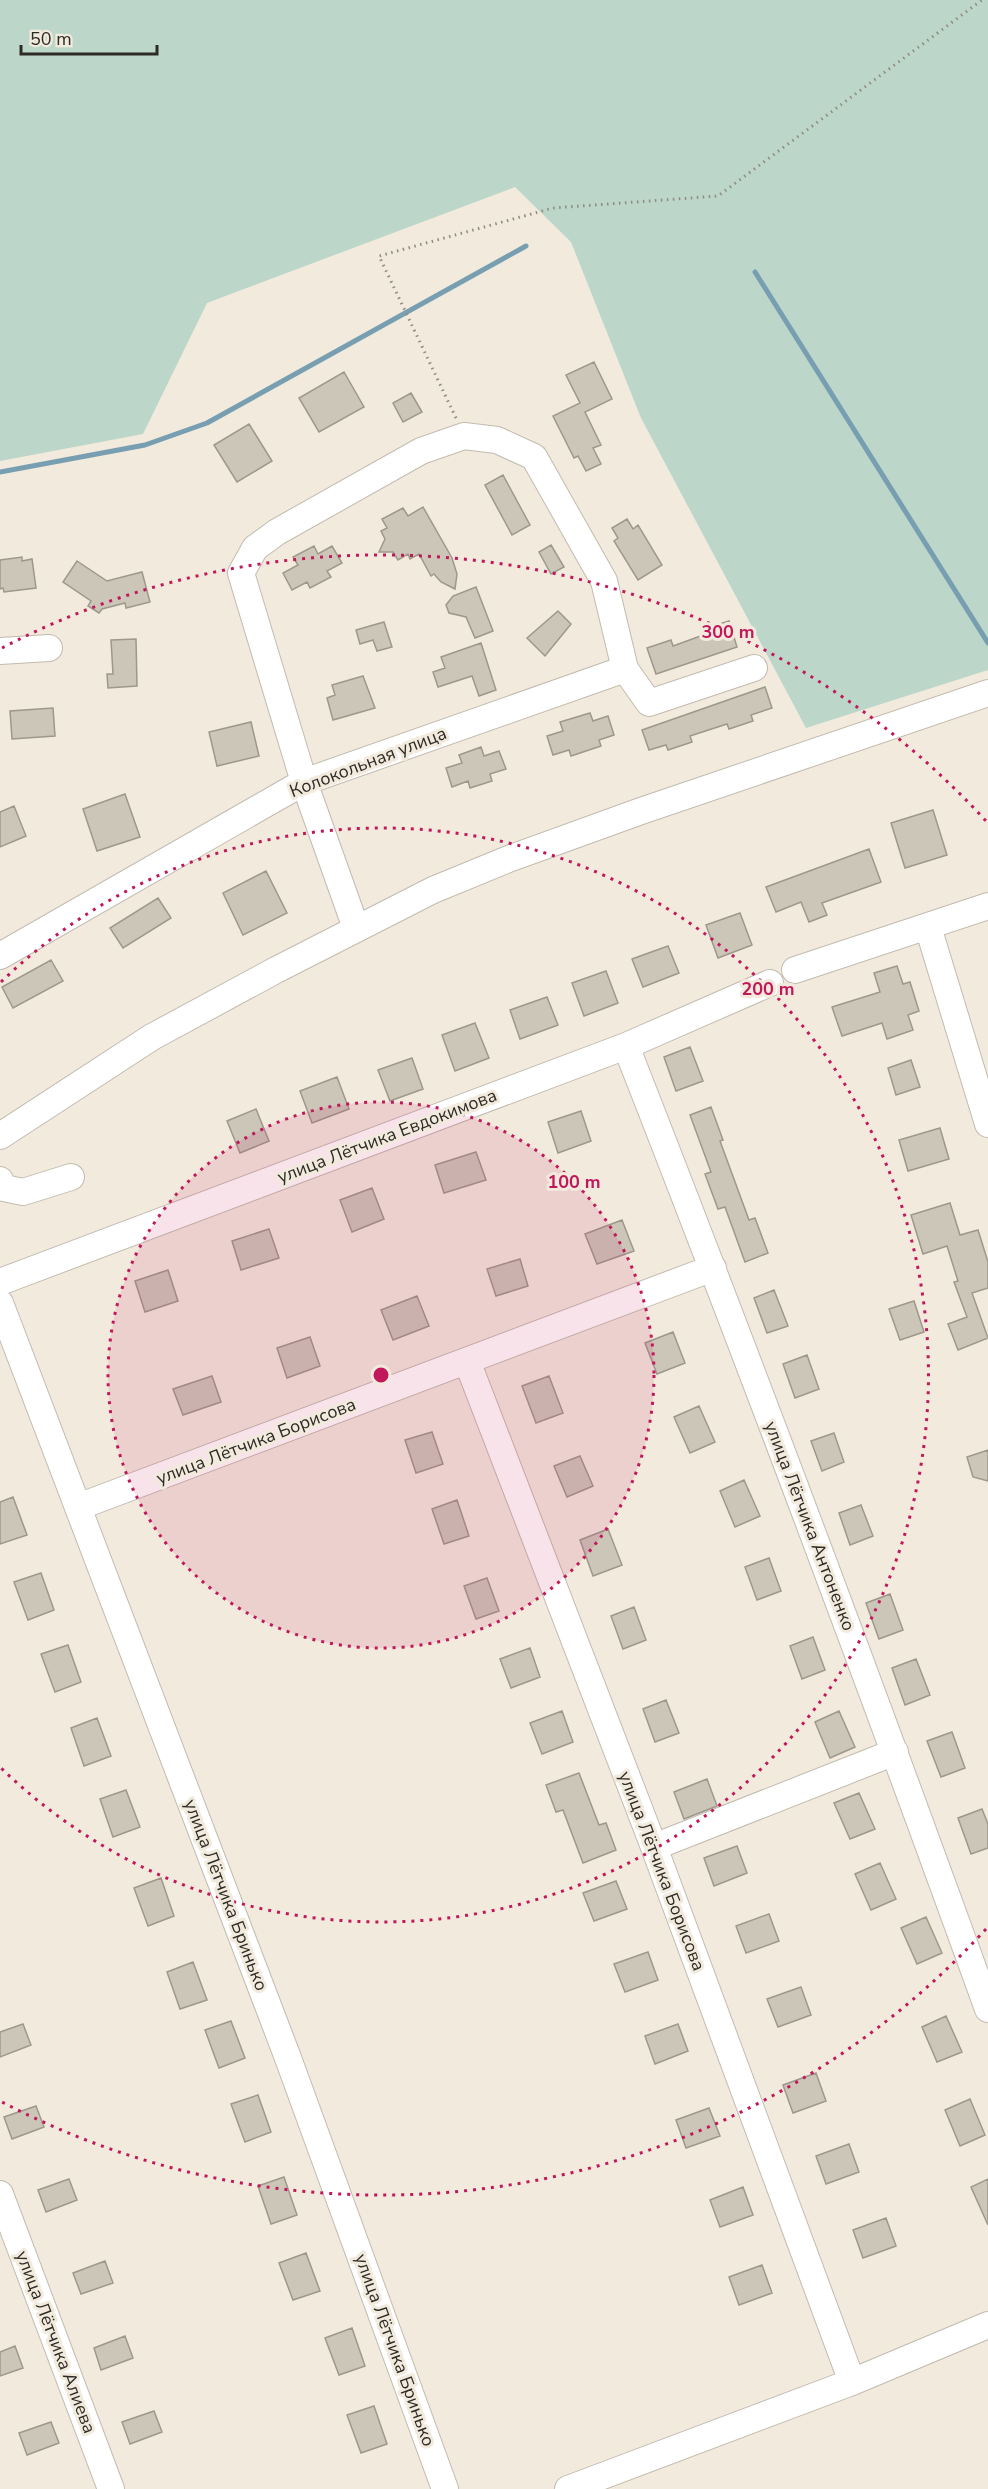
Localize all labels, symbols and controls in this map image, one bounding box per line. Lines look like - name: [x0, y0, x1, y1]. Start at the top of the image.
- scale bar: [21, 18, 158, 56]
- text: 50 m: [30, 27, 72, 51]
- text: 300 m: [701, 620, 755, 644]
- street label: Колокольная улица: [286, 721, 450, 803]
- text: 200 m: [741, 977, 795, 1001]
- street label: улица Лётчика Евдокимова: [274, 1083, 500, 1189]
- text: 100 m: [547, 1170, 601, 1194]
- centre of rings: [371, 1365, 391, 1385]
- street label: улица Лётчика Борисова: [153, 1392, 359, 1490]
- street label: улица Лётчика Антоненко: [759, 1418, 861, 1634]
- street label: улица Лётчика Борисова: [613, 1768, 711, 1974]
- street label: улица Лётчика Бринько: [178, 1796, 274, 1994]
- street label: улица Лётчика Алиева: [10, 2247, 102, 2437]
- street label: улица Лётчика Бринько: [349, 2250, 441, 2450]

